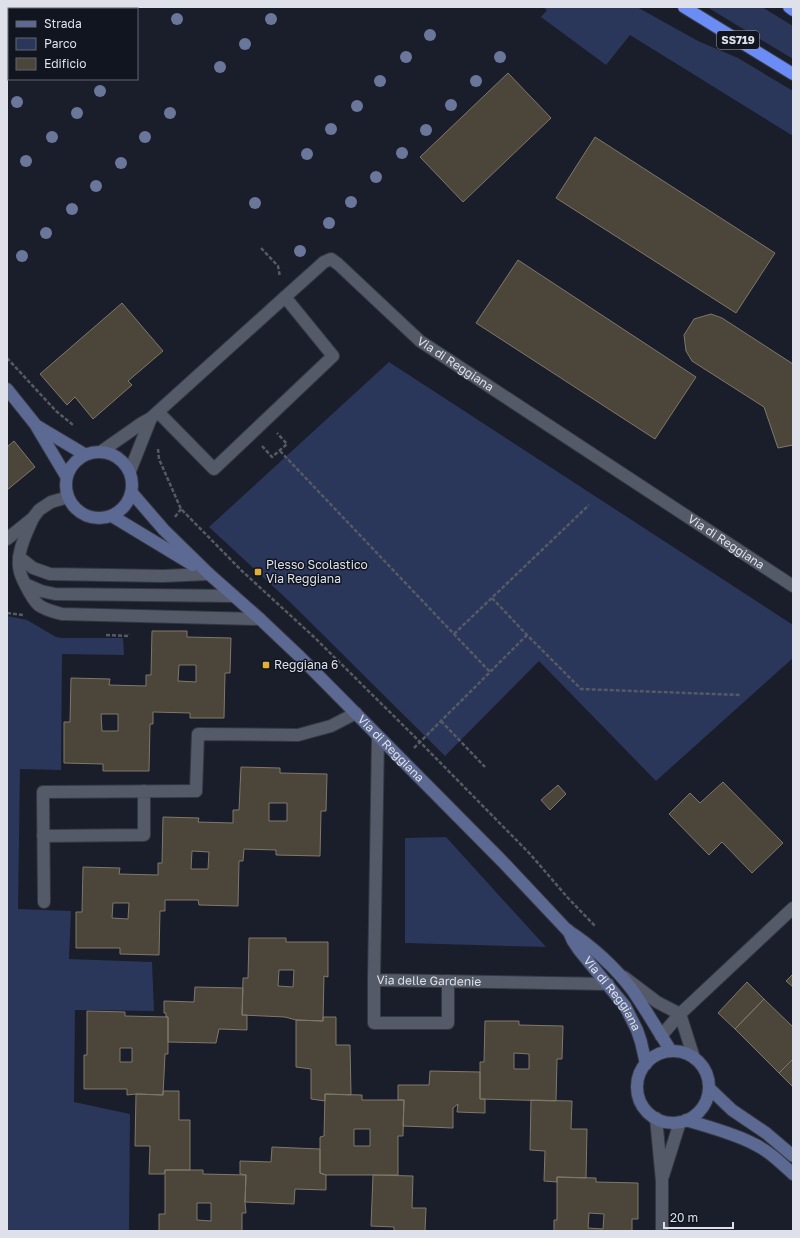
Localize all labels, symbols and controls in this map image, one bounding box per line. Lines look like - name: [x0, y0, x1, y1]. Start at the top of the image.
- legend: [8, 8, 138, 80]
- text: Strada: [44, 16, 82, 31]
- road number: SS719: [717, 31, 759, 49]
- text: Parco: [44, 36, 77, 51]
- text: Edificio: [44, 56, 86, 71]
- street label: Via di Reggiana: [414, 333, 497, 394]
- street label: Via di Reggiana: [685, 511, 768, 572]
- place label: Plesso Scolastico Via Reggiana: [266, 557, 368, 586]
- marker: Plesso Scolastico Via Reggiana: [253, 567, 263, 577]
- place label: Reggiana 6: [274, 657, 338, 672]
- marker: Reggiana 6: [261, 660, 271, 670]
- street label: Via di Reggiana: [355, 712, 428, 785]
- street label: Via di Reggiana: [580, 953, 644, 1033]
- street label: Via delle Gardenie: [376, 972, 481, 989]
- scale bar: [664, 1204, 733, 1230]
- text: 20 m: [670, 1210, 698, 1225]

